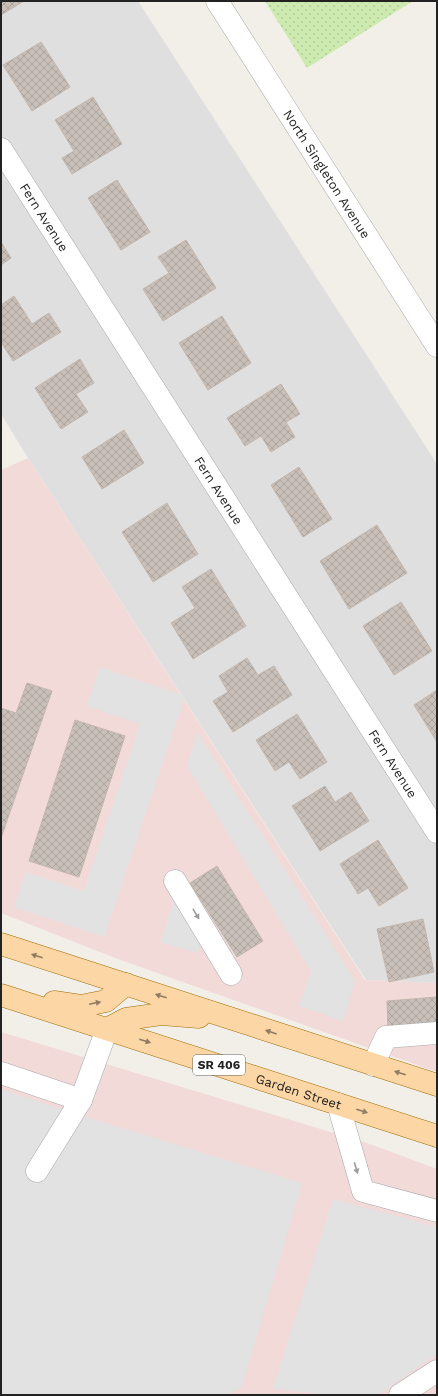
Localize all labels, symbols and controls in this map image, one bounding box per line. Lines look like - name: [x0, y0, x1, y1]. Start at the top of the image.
- street label: North Singleton Avenue: [280, 107, 373, 241]
- street label: Fern Avenue: [17, 181, 71, 254]
- street label: Fern Avenue: [191, 454, 246, 528]
- street label: Fern Avenue: [366, 727, 420, 801]
- one-way arrow: [192, 908, 199, 920]
- one-way arrow: [31, 953, 43, 959]
- one-way arrow: [154, 993, 166, 999]
- one-way arrow: [89, 1000, 101, 1006]
- one-way arrow: [265, 1029, 277, 1035]
- one-way arrow: [139, 1039, 151, 1045]
- road number: SR 406: [193, 1055, 245, 1075]
- one-way arrow: [393, 1070, 405, 1076]
- street label: Garden Street: [254, 1071, 344, 1113]
- one-way arrow: [356, 1109, 368, 1115]
- one-way arrow: [353, 1162, 359, 1174]

